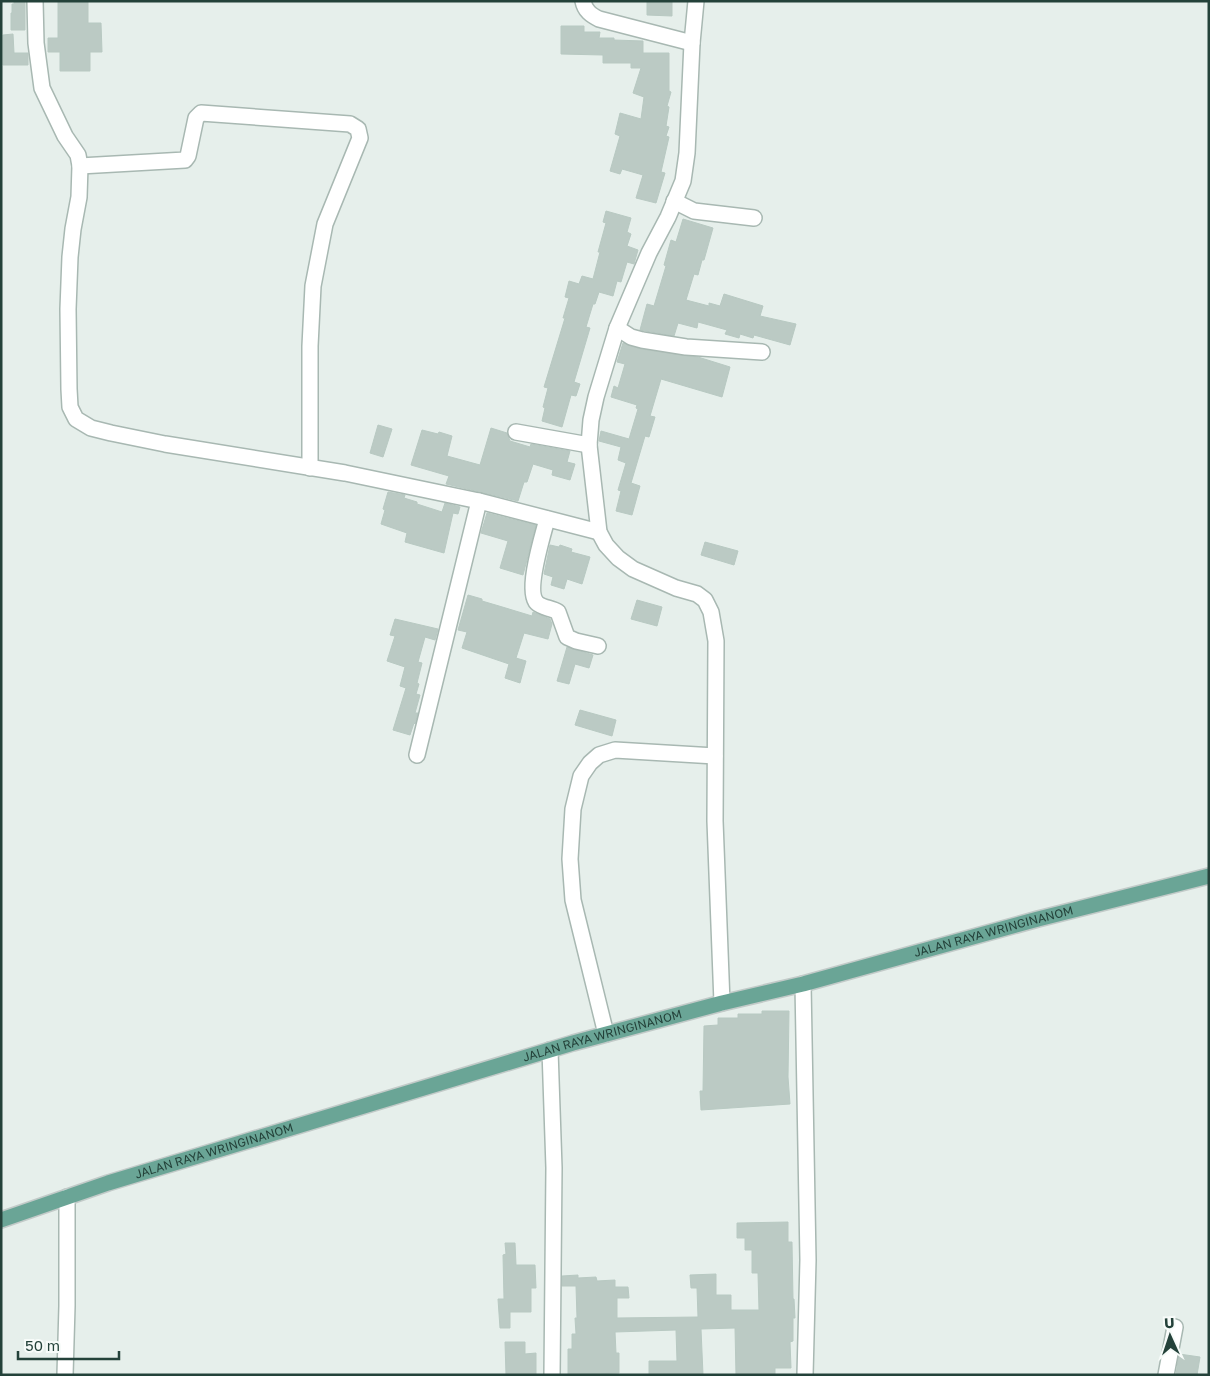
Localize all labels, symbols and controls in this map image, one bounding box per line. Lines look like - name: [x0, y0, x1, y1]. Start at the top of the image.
- street label: JALAN RAYA WRINGINANOM: [912, 902, 1075, 960]
- street label: JALAN RAYA WRINGINANOM: [521, 1006, 683, 1065]
- street label: JALAN RAYA WRINGINANOM: [133, 1120, 295, 1182]
- north arrow: [1145, 1311, 1195, 1361]
- text: U: [1164, 1314, 1175, 1331]
- scale bar: [18, 1328, 119, 1360]
- text: 50 m: [25, 1336, 60, 1354]

